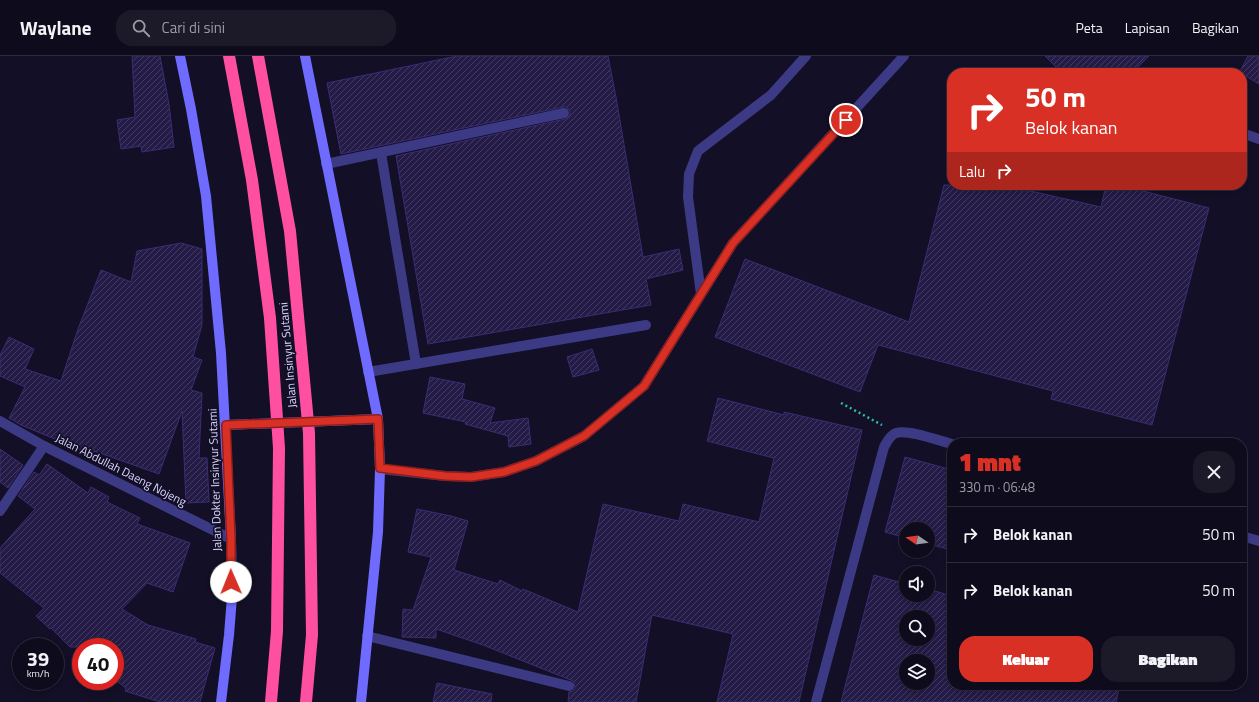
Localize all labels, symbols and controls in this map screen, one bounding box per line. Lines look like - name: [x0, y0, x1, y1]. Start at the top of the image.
- search box: [116, 10, 396, 46]
- text: Waylane: [20, 13, 92, 42]
- text: Cari di sini: [162, 16, 225, 39]
- icon: search: [130, 17, 152, 39]
- text: Peta: [1075, 17, 1103, 38]
- text: Lapisan: [1125, 17, 1170, 38]
- text: Bagikan: [1192, 17, 1239, 38]
- text: 50 m: [1025, 75, 1086, 118]
- icon: right: [959, 84, 1011, 136]
- pin: [829, 103, 863, 137]
- icon: arrive: [835, 109, 857, 131]
- text: Belok kanan: [1025, 114, 1117, 141]
- text: Lalu: [959, 160, 985, 183]
- icon: right: [993, 160, 1015, 182]
- street label: Jalan Insinyur Sutami: [273, 301, 302, 409]
- street label: Jalan Dokter Insinyur Sutami: [203, 408, 226, 552]
- street label: Jalan Abdullah Daeng Nojeng: [52, 428, 190, 511]
- text: 1 mnt: [959, 444, 1021, 480]
- button: close: [1193, 451, 1235, 493]
- text: 330 m · 06:48: [959, 477, 1035, 497]
- north arrow: [899, 522, 935, 558]
- map controls: [899, 522, 935, 690]
- text: Belok kanan: [993, 523, 1073, 546]
- text: 50 m: [1202, 523, 1235, 546]
- icon: right: [959, 524, 981, 546]
- position arrow: [210, 561, 252, 603]
- button: sound: [899, 566, 935, 602]
- text: Belok kanan: [993, 579, 1073, 602]
- text: 50 m: [1202, 579, 1235, 602]
- icon: right: [959, 580, 981, 602]
- button: search: [899, 610, 935, 646]
- button: Keluar: [959, 636, 1093, 682]
- button: Bagikan: [1101, 636, 1235, 682]
- speed limit sign: 40: [72, 638, 124, 690]
- text: 39: [27, 643, 49, 674]
- button: layers: [899, 654, 935, 690]
- text: km/h: [27, 666, 49, 681]

